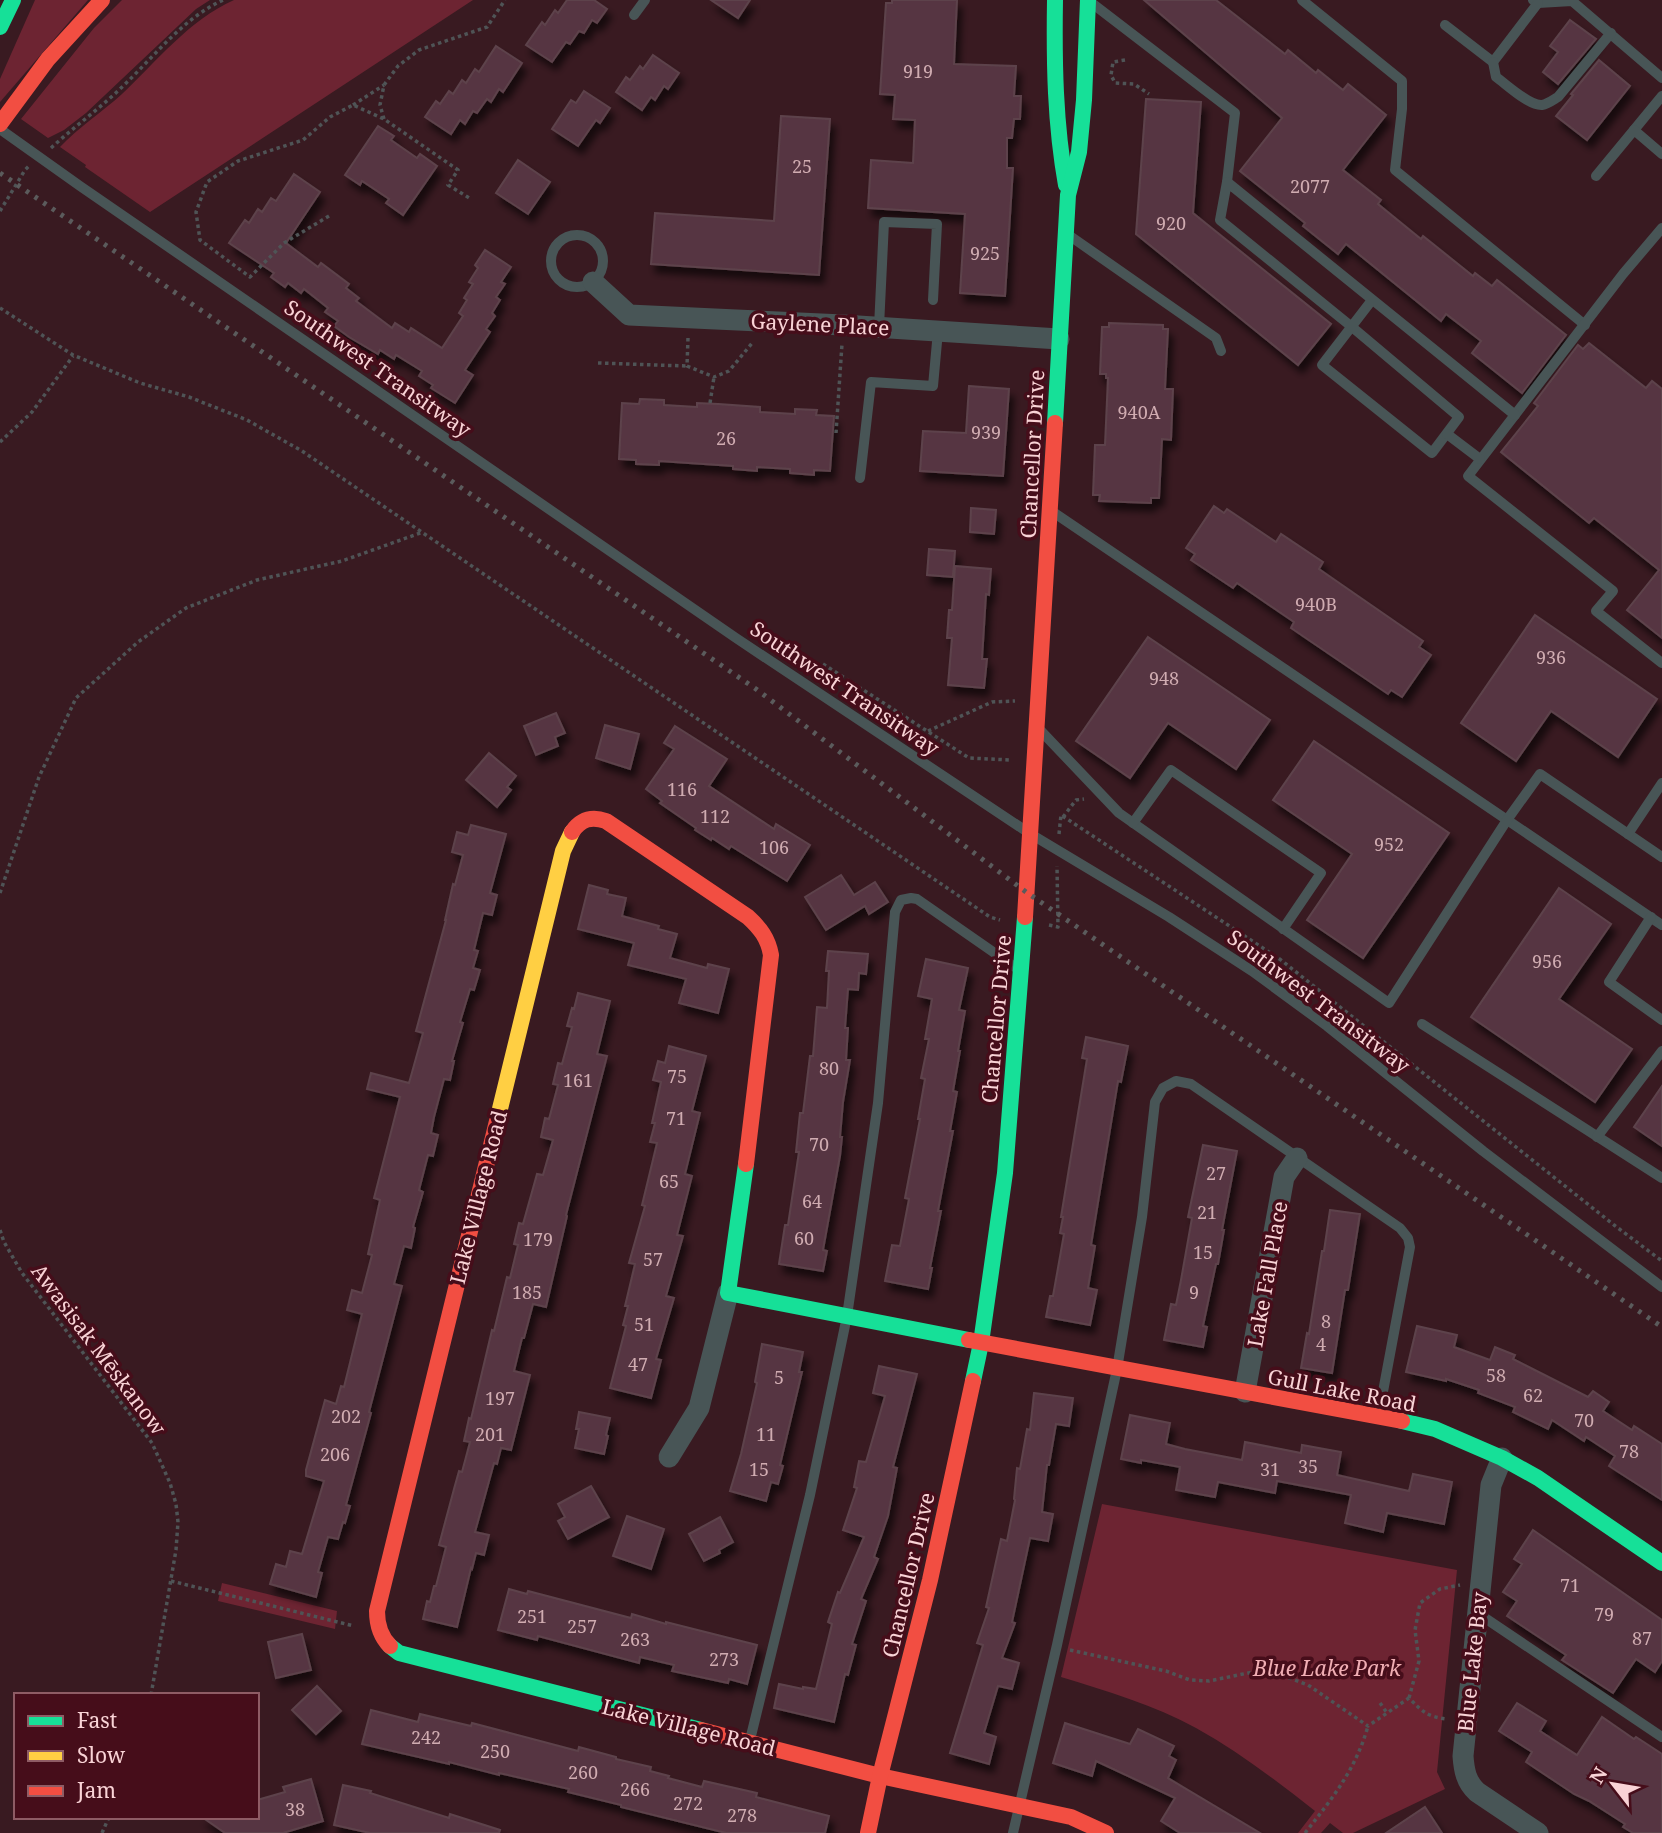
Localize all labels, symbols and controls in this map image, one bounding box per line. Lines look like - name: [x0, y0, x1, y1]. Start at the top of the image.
- house number: 919: [903, 59, 933, 83]
- house number: 25: [792, 154, 812, 178]
- house number: 2077: [1290, 174, 1330, 198]
- house number: 920: [1156, 211, 1186, 235]
- house number: 925: [970, 241, 1000, 265]
- street label: Southwest Transitway: [279, 293, 477, 443]
- street label: Gaylene Place: [750, 306, 890, 342]
- street label: Chancellor Drive: [1014, 369, 1050, 539]
- house number: 940A: [1118, 400, 1161, 424]
- house number: 939: [971, 420, 1001, 444]
- house number: 26: [716, 426, 736, 450]
- house number: 940B: [1295, 592, 1337, 616]
- street label: Southwest Transitway: [745, 614, 945, 762]
- house number: 936: [1536, 645, 1566, 669]
- house number: 948: [1149, 666, 1179, 690]
- house number: 116: [667, 777, 697, 801]
- house number: 112: [700, 804, 730, 828]
- house number: 952: [1374, 832, 1404, 856]
- house number: 106: [759, 835, 789, 859]
- street label: Southwest Transitway: [1222, 923, 1416, 1079]
- street label: Chancellor Drive: [975, 934, 1017, 1104]
- house number: 956: [1532, 949, 1562, 973]
- house number: 80: [819, 1056, 839, 1080]
- house number: 75: [667, 1064, 687, 1088]
- house number: 161: [563, 1068, 593, 1092]
- house number: 71: [666, 1106, 686, 1130]
- street label: Lake Village Road: [443, 1107, 513, 1287]
- house number: 70: [809, 1132, 829, 1156]
- house number: 27: [1206, 1161, 1226, 1185]
- house number: 65: [659, 1169, 679, 1193]
- house number: 64: [802, 1189, 822, 1213]
- street label: Lake Fall Place: [1240, 1199, 1294, 1349]
- house number: 21: [1197, 1200, 1217, 1224]
- house number: 60: [794, 1226, 814, 1250]
- house number: 179: [523, 1227, 553, 1251]
- house number: 15: [1193, 1240, 1213, 1264]
- house number: 57: [643, 1247, 663, 1271]
- street label: Awasisak Mēskanow: [25, 1258, 173, 1441]
- house number: 185: [512, 1280, 542, 1304]
- house number: 9: [1189, 1280, 1199, 1304]
- house number: 8: [1321, 1309, 1331, 1333]
- house number: 51: [634, 1312, 654, 1336]
- house number: 4: [1316, 1332, 1326, 1356]
- house number: 47: [628, 1352, 648, 1376]
- street label: Gull Lake Road: [1265, 1362, 1419, 1418]
- house number: 58: [1486, 1363, 1506, 1387]
- house number: 5: [774, 1365, 784, 1389]
- house number: 62: [1523, 1383, 1543, 1407]
- house number: 197: [485, 1386, 515, 1410]
- house number: 202: [331, 1404, 361, 1428]
- house number: 70: [1574, 1408, 1594, 1432]
- house number: 201: [475, 1422, 505, 1446]
- house number: 11: [756, 1422, 776, 1446]
- house number: 78: [1619, 1439, 1639, 1463]
- house number: 206: [320, 1442, 350, 1466]
- house number: 35: [1298, 1454, 1318, 1478]
- house number: 15: [749, 1457, 769, 1481]
- house number: 31: [1260, 1457, 1280, 1481]
- street label: Chancellor Drive: [875, 1490, 941, 1660]
- house number: 71: [1560, 1573, 1580, 1597]
- street label: Blue Lake Bay: [1451, 1590, 1493, 1733]
- house number: 79: [1594, 1602, 1614, 1626]
- house number: 251: [517, 1604, 547, 1628]
- house number: 257: [567, 1614, 597, 1638]
- house number: 87: [1632, 1626, 1652, 1650]
- house number: 263: [620, 1627, 650, 1651]
- house number: 273: [709, 1647, 739, 1671]
- park label: Blue Lake Park: [1252, 1654, 1402, 1682]
- street label: Lake Village Road: [599, 1692, 779, 1762]
- legend: [14, 1693, 259, 1819]
- text: Fast: [77, 1706, 117, 1734]
- house number: 242: [411, 1725, 441, 1749]
- house number: 250: [480, 1739, 510, 1763]
- text: Slow: [77, 1741, 126, 1769]
- north arrow: [1578, 1749, 1648, 1819]
- house number: 260: [568, 1760, 598, 1784]
- text: N: [1583, 1762, 1613, 1788]
- text: Jam: [76, 1776, 116, 1804]
- house number: 266: [620, 1777, 650, 1801]
- house number: 272: [673, 1791, 703, 1815]
- house number: 38: [285, 1797, 305, 1821]
- house number: 278: [727, 1803, 757, 1827]

